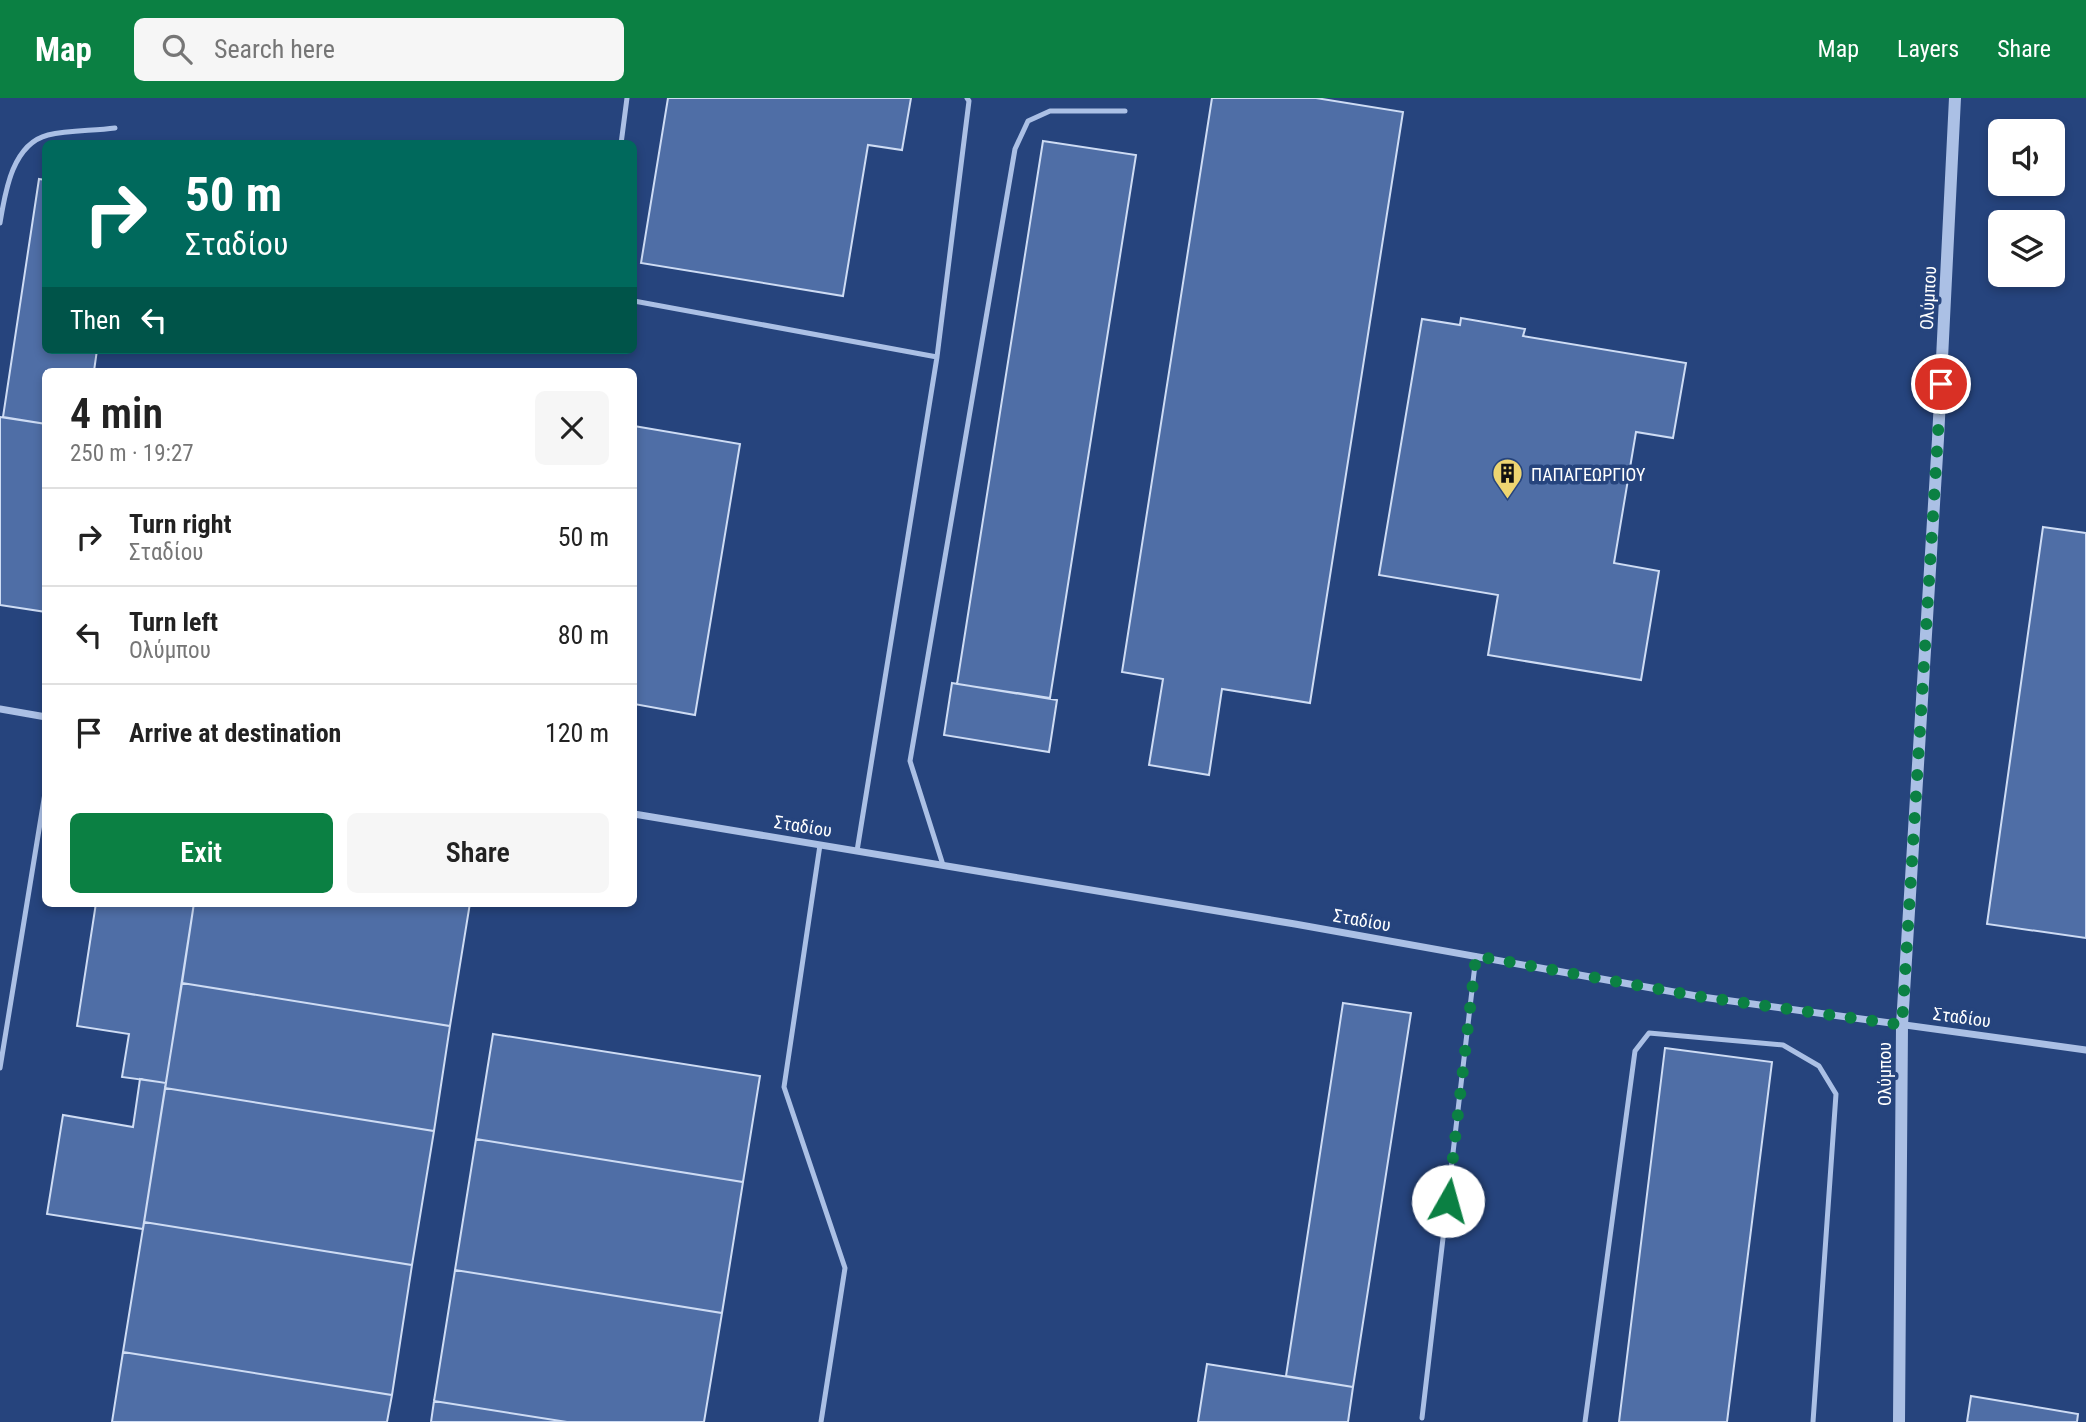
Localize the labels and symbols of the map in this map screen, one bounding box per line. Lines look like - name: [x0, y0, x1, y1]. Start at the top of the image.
- street label: Ολύμπου: [1916, 266, 1940, 330]
- pin: [1911, 354, 1971, 414]
- building icon: ΠΑΠΑΓΕΩΡΓΙΟΥ: [1491, 457, 1525, 501]
- place label: ΠΑΠΑΓΕΩΡΓΙΟΥ: [1531, 464, 1646, 485]
- street label: Σταδίου: [773, 811, 833, 841]
- street label: Σταδίου: [1332, 905, 1392, 935]
- street label: Σταδίου: [1932, 1003, 1992, 1031]
- street label: Ολύμπου: [1874, 1042, 1895, 1106]
- position arrow: [1411, 1164, 1485, 1238]

